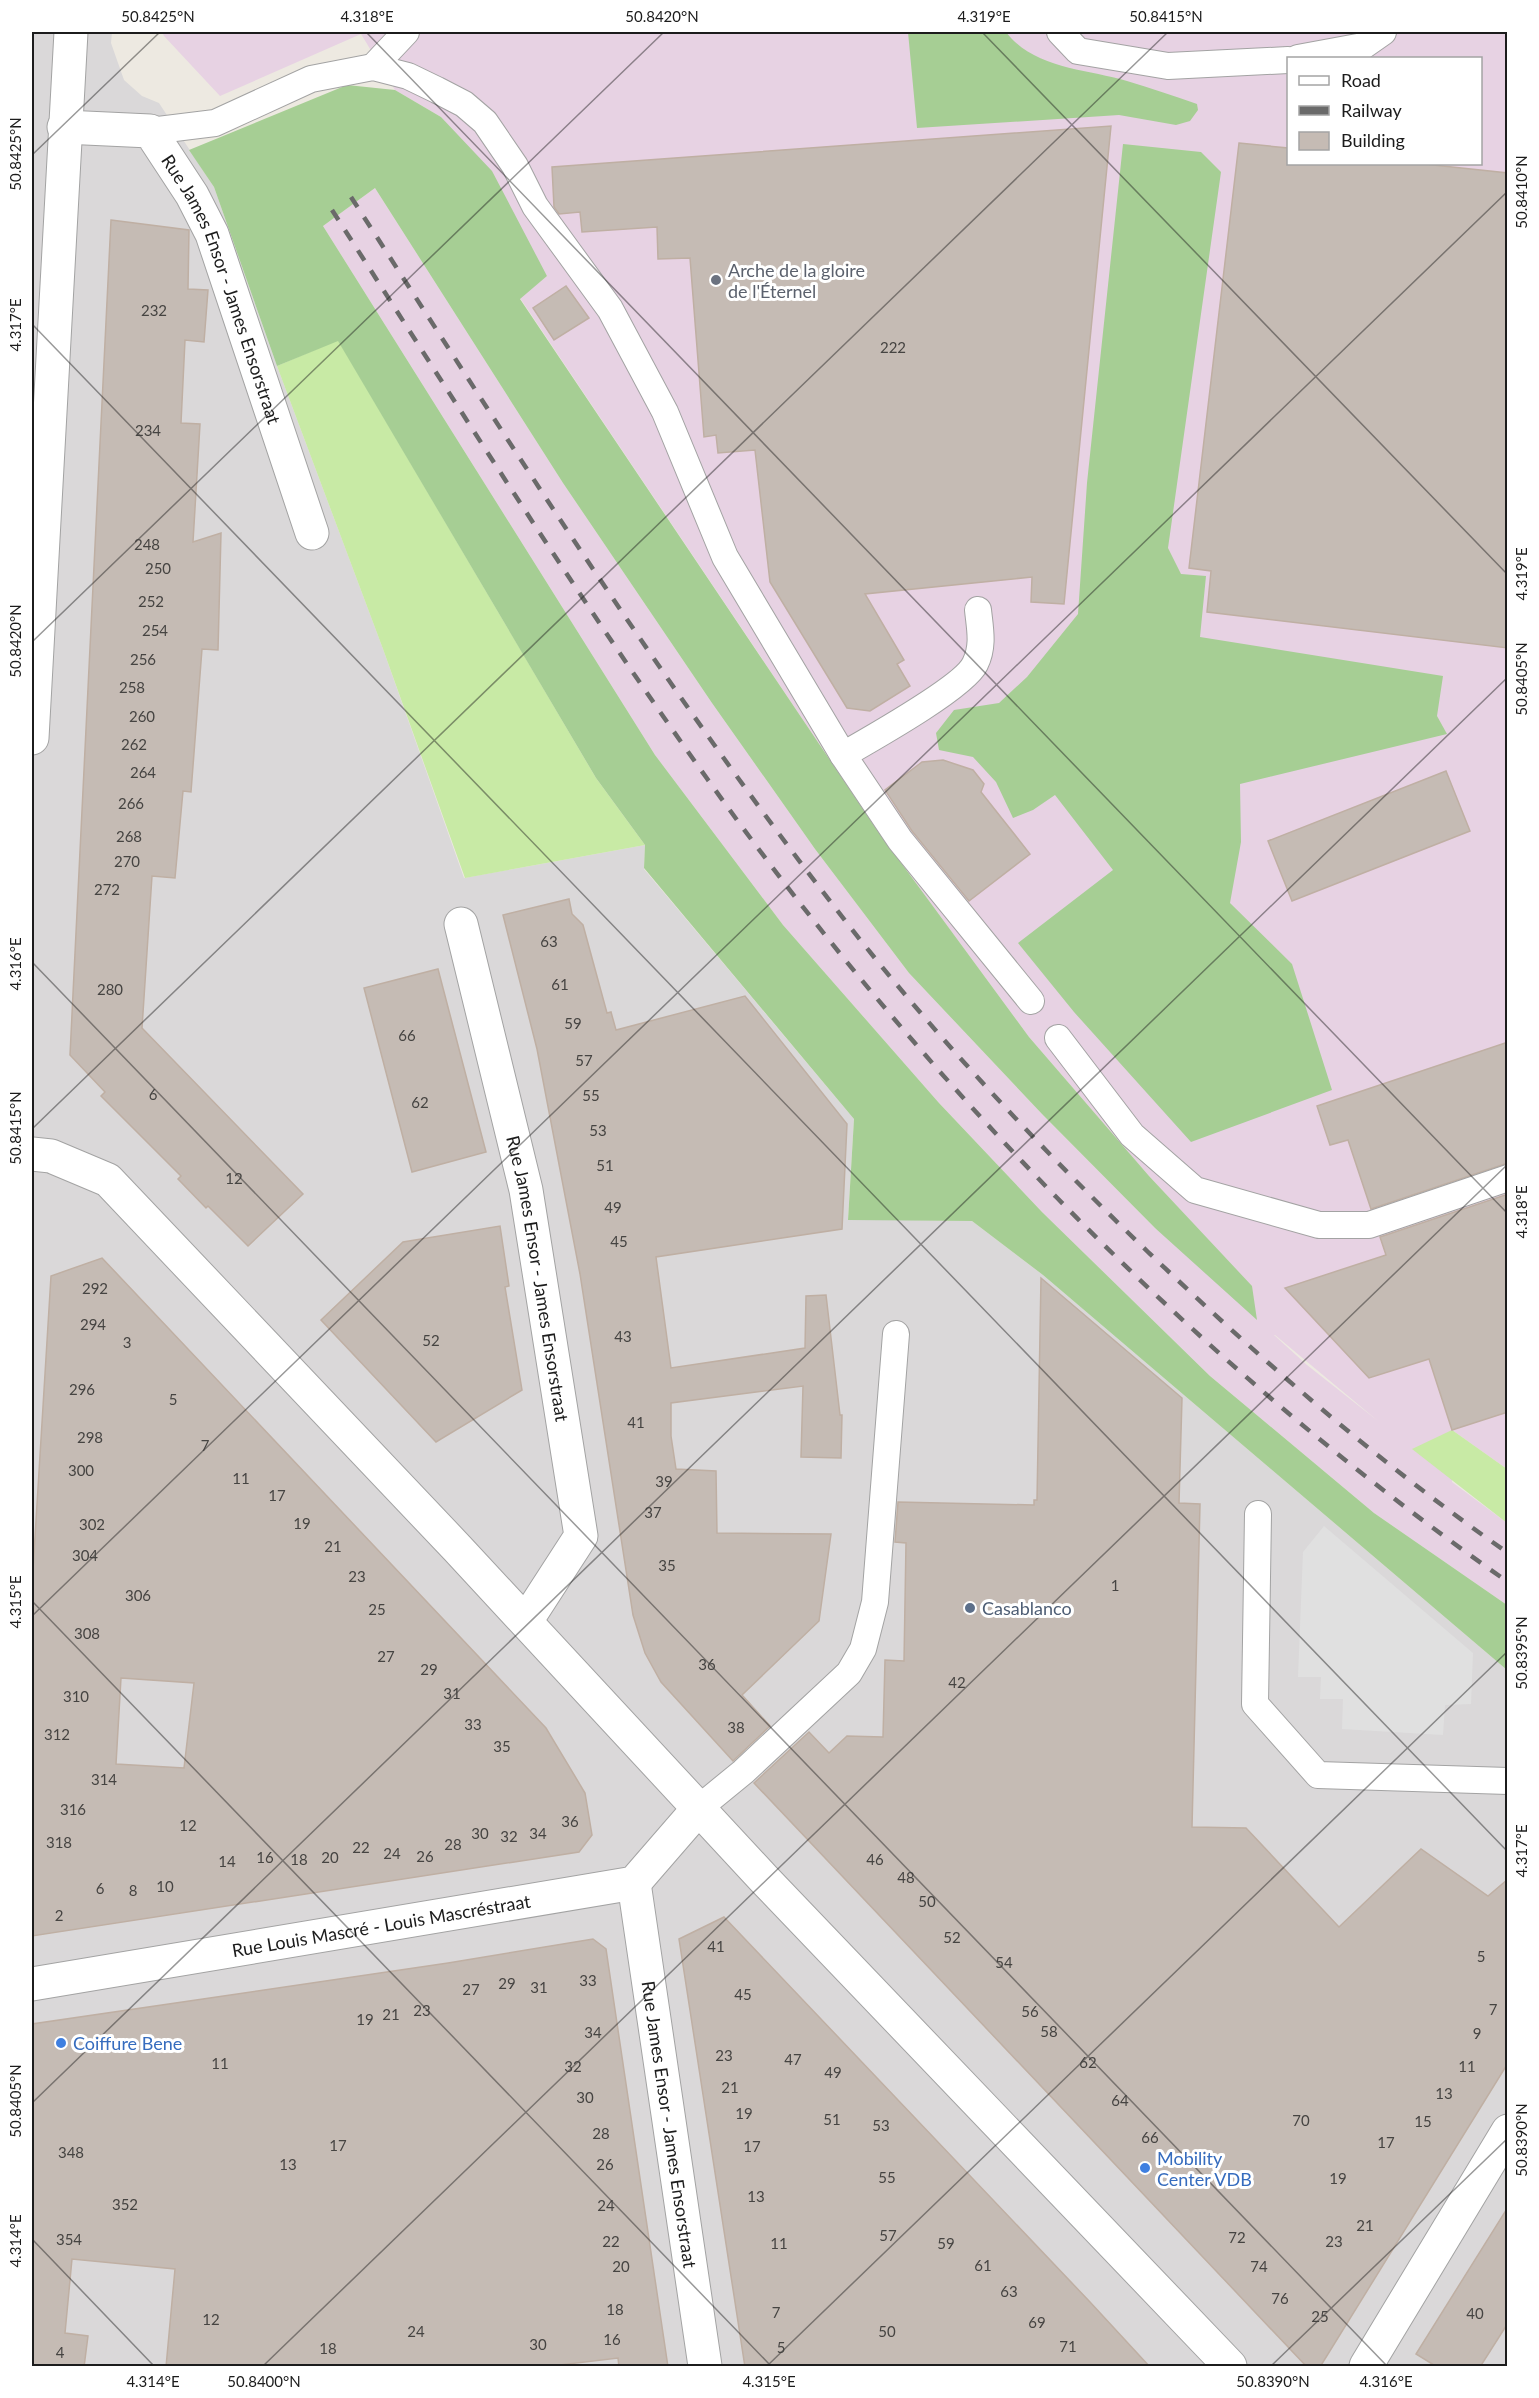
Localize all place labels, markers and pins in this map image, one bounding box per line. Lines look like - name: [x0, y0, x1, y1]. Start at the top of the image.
- place label: Arche de la gloire de l'Éternel: [728, 259, 865, 302]
- marker: Arche de la gloire de l'Éternel: [709, 273, 723, 287]
- place label: Casablanco: [982, 1597, 1072, 1619]
- marker: Casablanco: [963, 1601, 977, 1615]
- place label: Coiffure Bene: [73, 2032, 182, 2054]
- marker: Coiffure Bene: [54, 2036, 68, 2050]
- place label: Mobility Center VDB: [1157, 2147, 1252, 2190]
- marker: Mobility Center VDB: [1138, 2161, 1152, 2175]

